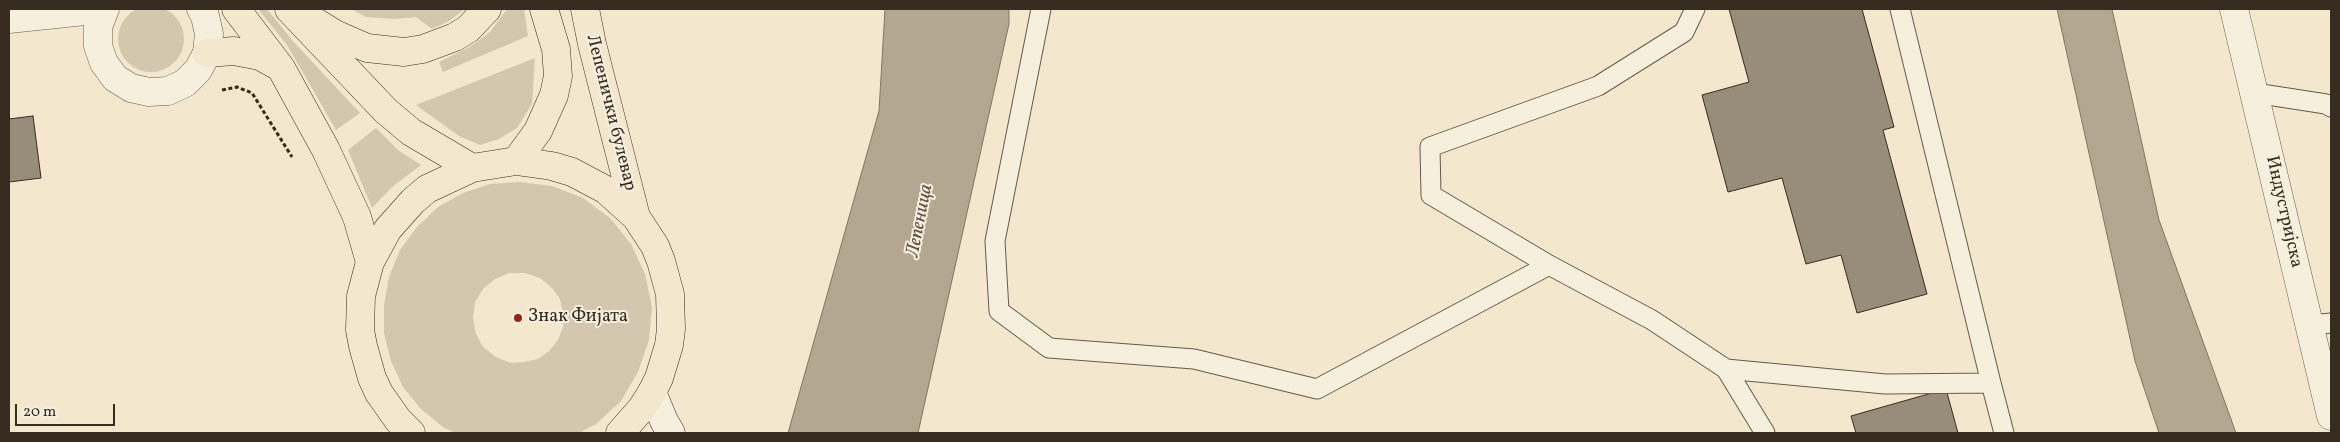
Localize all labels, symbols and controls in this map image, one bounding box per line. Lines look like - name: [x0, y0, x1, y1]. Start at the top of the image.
- street label: Лепенички булевар: [580, 33, 640, 193]
- street label: Индустријска: [2260, 154, 2306, 270]
- water label: Лепеница: [903, 182, 939, 260]
- place label: Знак Фијата: [528, 307, 628, 329]
- marker: Знак Фијата: [512, 312, 524, 324]
- scale bar: [18, 394, 118, 426]
- text: 20 m: [23, 402, 56, 423]

